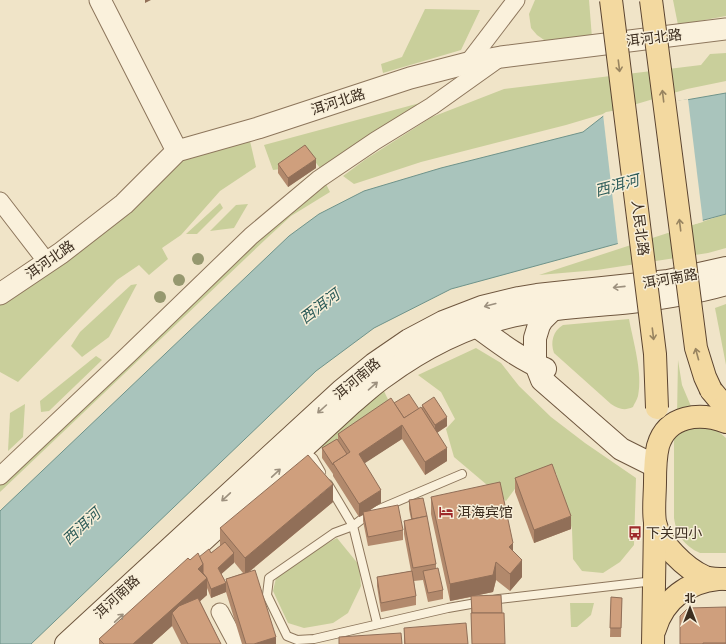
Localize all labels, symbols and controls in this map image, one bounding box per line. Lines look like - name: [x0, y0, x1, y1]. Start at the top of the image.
- street label: 洱河北路: [625, 24, 683, 52]
- one-way arrow: [616, 60, 623, 73]
- street label: 洱河北路: [308, 83, 368, 121]
- one-way arrow: [659, 90, 667, 103]
- water label: 西洱河: [592, 168, 645, 203]
- street label: 人民北路: [626, 199, 654, 257]
- one-way arrow: [676, 219, 684, 232]
- street label: 洱河北路: [21, 235, 79, 285]
- street label: 洱河南路: [641, 264, 699, 294]
- water label: 西洱河: [295, 282, 347, 330]
- one-way arrow: [613, 283, 626, 291]
- one-way arrow: [484, 302, 497, 309]
- one-way arrow: [649, 327, 657, 340]
- one-way arrow: [693, 348, 701, 361]
- street label: 洱河南路: [329, 353, 385, 405]
- one-way arrow: [367, 381, 378, 390]
- one-way arrow: [317, 404, 327, 414]
- one-way arrow: [271, 468, 281, 478]
- one-way arrow: [222, 492, 232, 501]
- water label: 西洱河: [58, 501, 108, 551]
- place label: 洱海宾馆: [457, 502, 513, 523]
- hotel icon: 洱海宾馆: [438, 504, 454, 520]
- place label: 下关四小: [646, 523, 702, 544]
- bus stop icon: 下关四小: [627, 525, 643, 541]
- street label: 洱河南路: [89, 570, 145, 624]
- north arrow: [670, 588, 710, 628]
- text: 北: [685, 590, 696, 607]
- one-way arrow: [113, 613, 124, 622]

